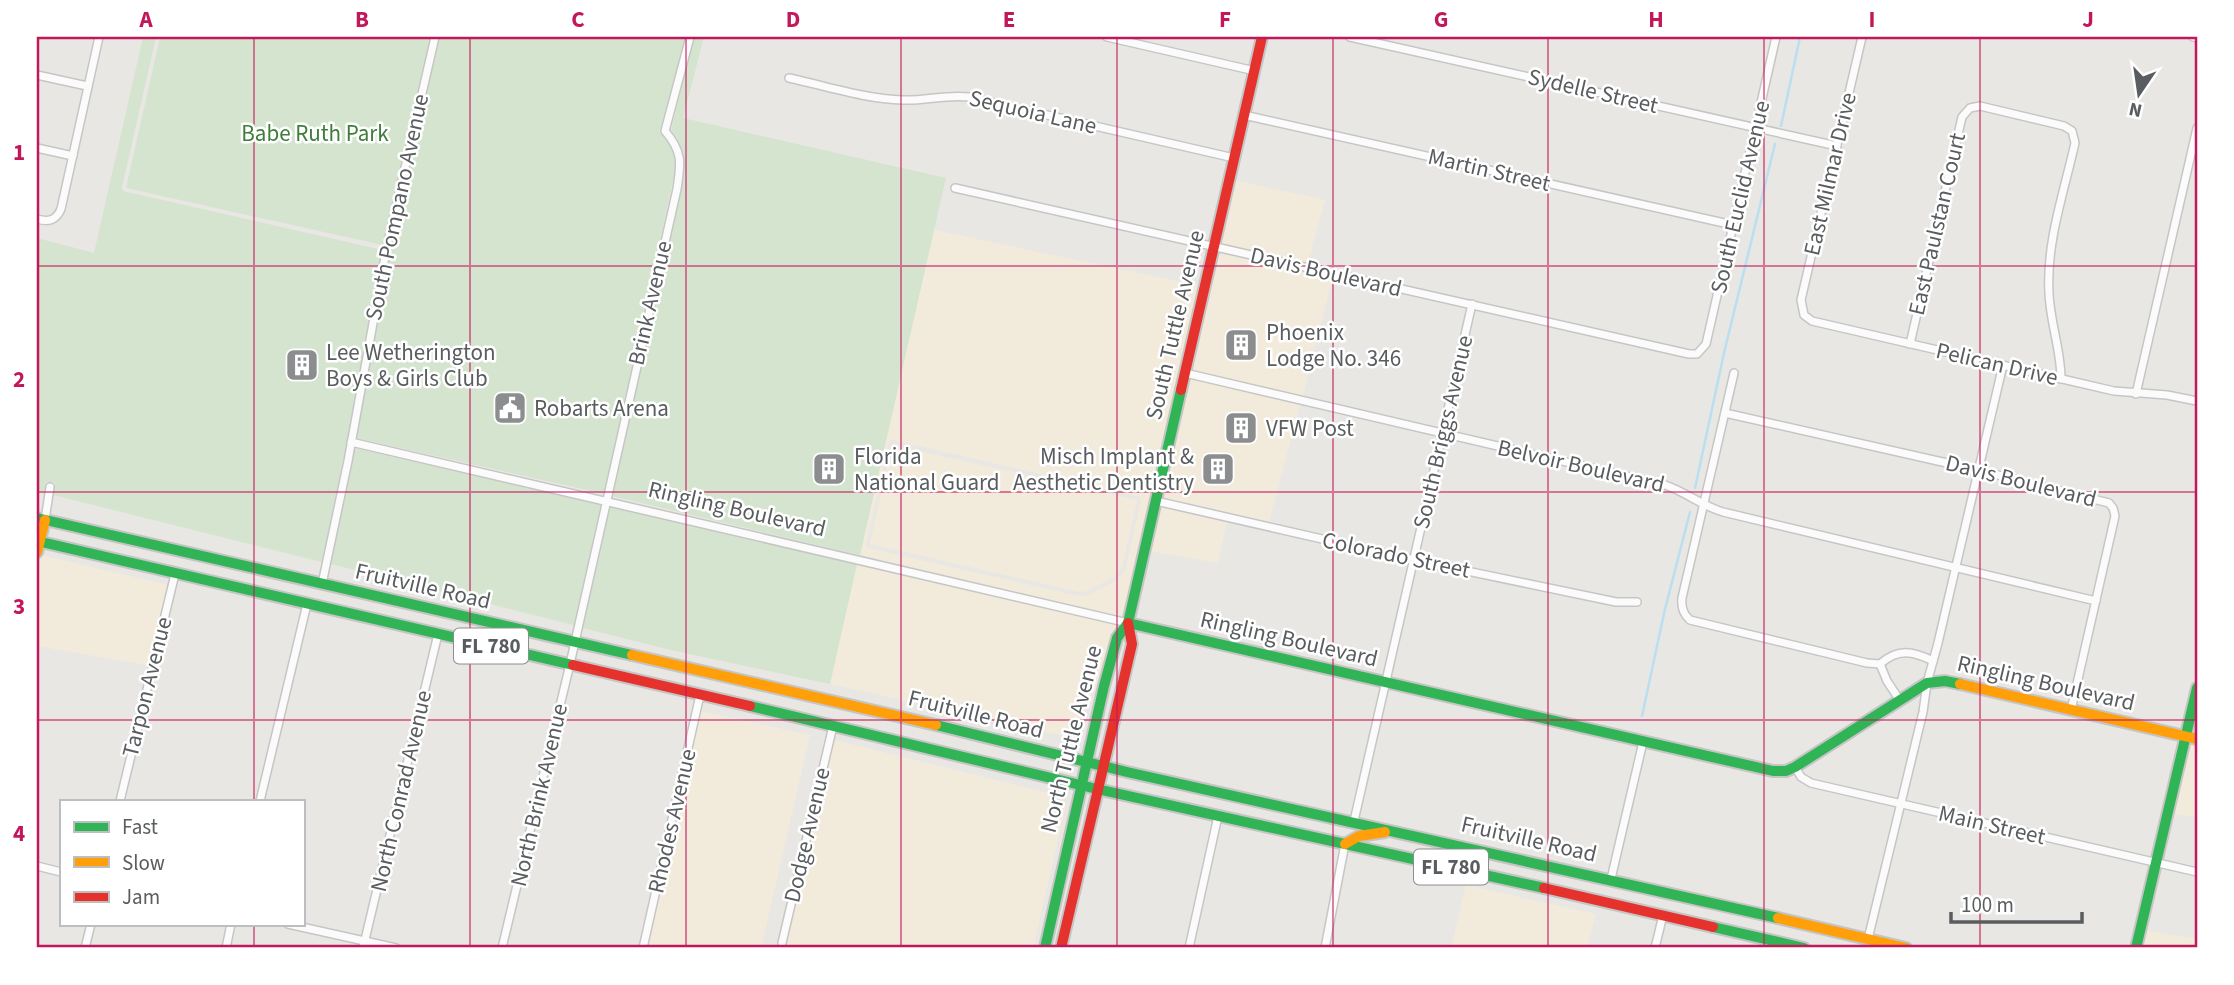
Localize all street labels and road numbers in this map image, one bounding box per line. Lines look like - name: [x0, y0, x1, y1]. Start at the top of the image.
- street label: Sydelle Street: [1525, 60, 1661, 122]
- street label: Sequoia Lane: [966, 81, 1100, 143]
- street label: East Milmar Drive: [1795, 89, 1865, 259]
- street label: South Pompano Avenue: [357, 91, 437, 323]
- street label: South Euclid Avenue: [1702, 97, 1778, 297]
- street label: East Paulstan Court: [1900, 129, 1974, 319]
- street label: Martin Street: [1425, 140, 1554, 200]
- street label: South Tuttle Avenue: [1137, 227, 1213, 423]
- street label: Brink Avenue: [620, 238, 680, 368]
- street label: Davis Boulevard: [1247, 239, 1405, 305]
- street label: South Briggs Avenue: [1405, 332, 1481, 532]
- street label: Pelican Drive: [1933, 334, 2061, 394]
- street label: Belvoir Boulevard: [1494, 431, 1668, 501]
- street label: Davis Boulevard: [1942, 446, 2100, 516]
- street label: Ringling Boulevard: [645, 473, 829, 545]
- street label: Colorado Street: [1319, 523, 1473, 587]
- street label: Fruitville Road: [352, 554, 494, 618]
- street label: Ringling Boulevard: [1197, 603, 1381, 675]
- street label: Tarpon Avenue: [114, 613, 180, 761]
- road number: FL 780: [454, 628, 528, 664]
- street label: North Tuttle Avenue: [1032, 642, 1110, 836]
- street label: Ringling Boulevard: [1954, 647, 2138, 719]
- street label: Fruitville Road: [905, 681, 1047, 747]
- street label: North Conrad Avenue: [362, 687, 440, 895]
- street label: North Brink Avenue: [502, 700, 576, 890]
- street label: Rhodes Avenue: [639, 745, 705, 897]
- street label: Dodge Avenue: [775, 764, 839, 906]
- street label: Main Street: [1935, 797, 2049, 853]
- street label: Fruitville Road: [1458, 807, 1600, 871]
- road number: FL 780: [1414, 850, 1488, 884]

